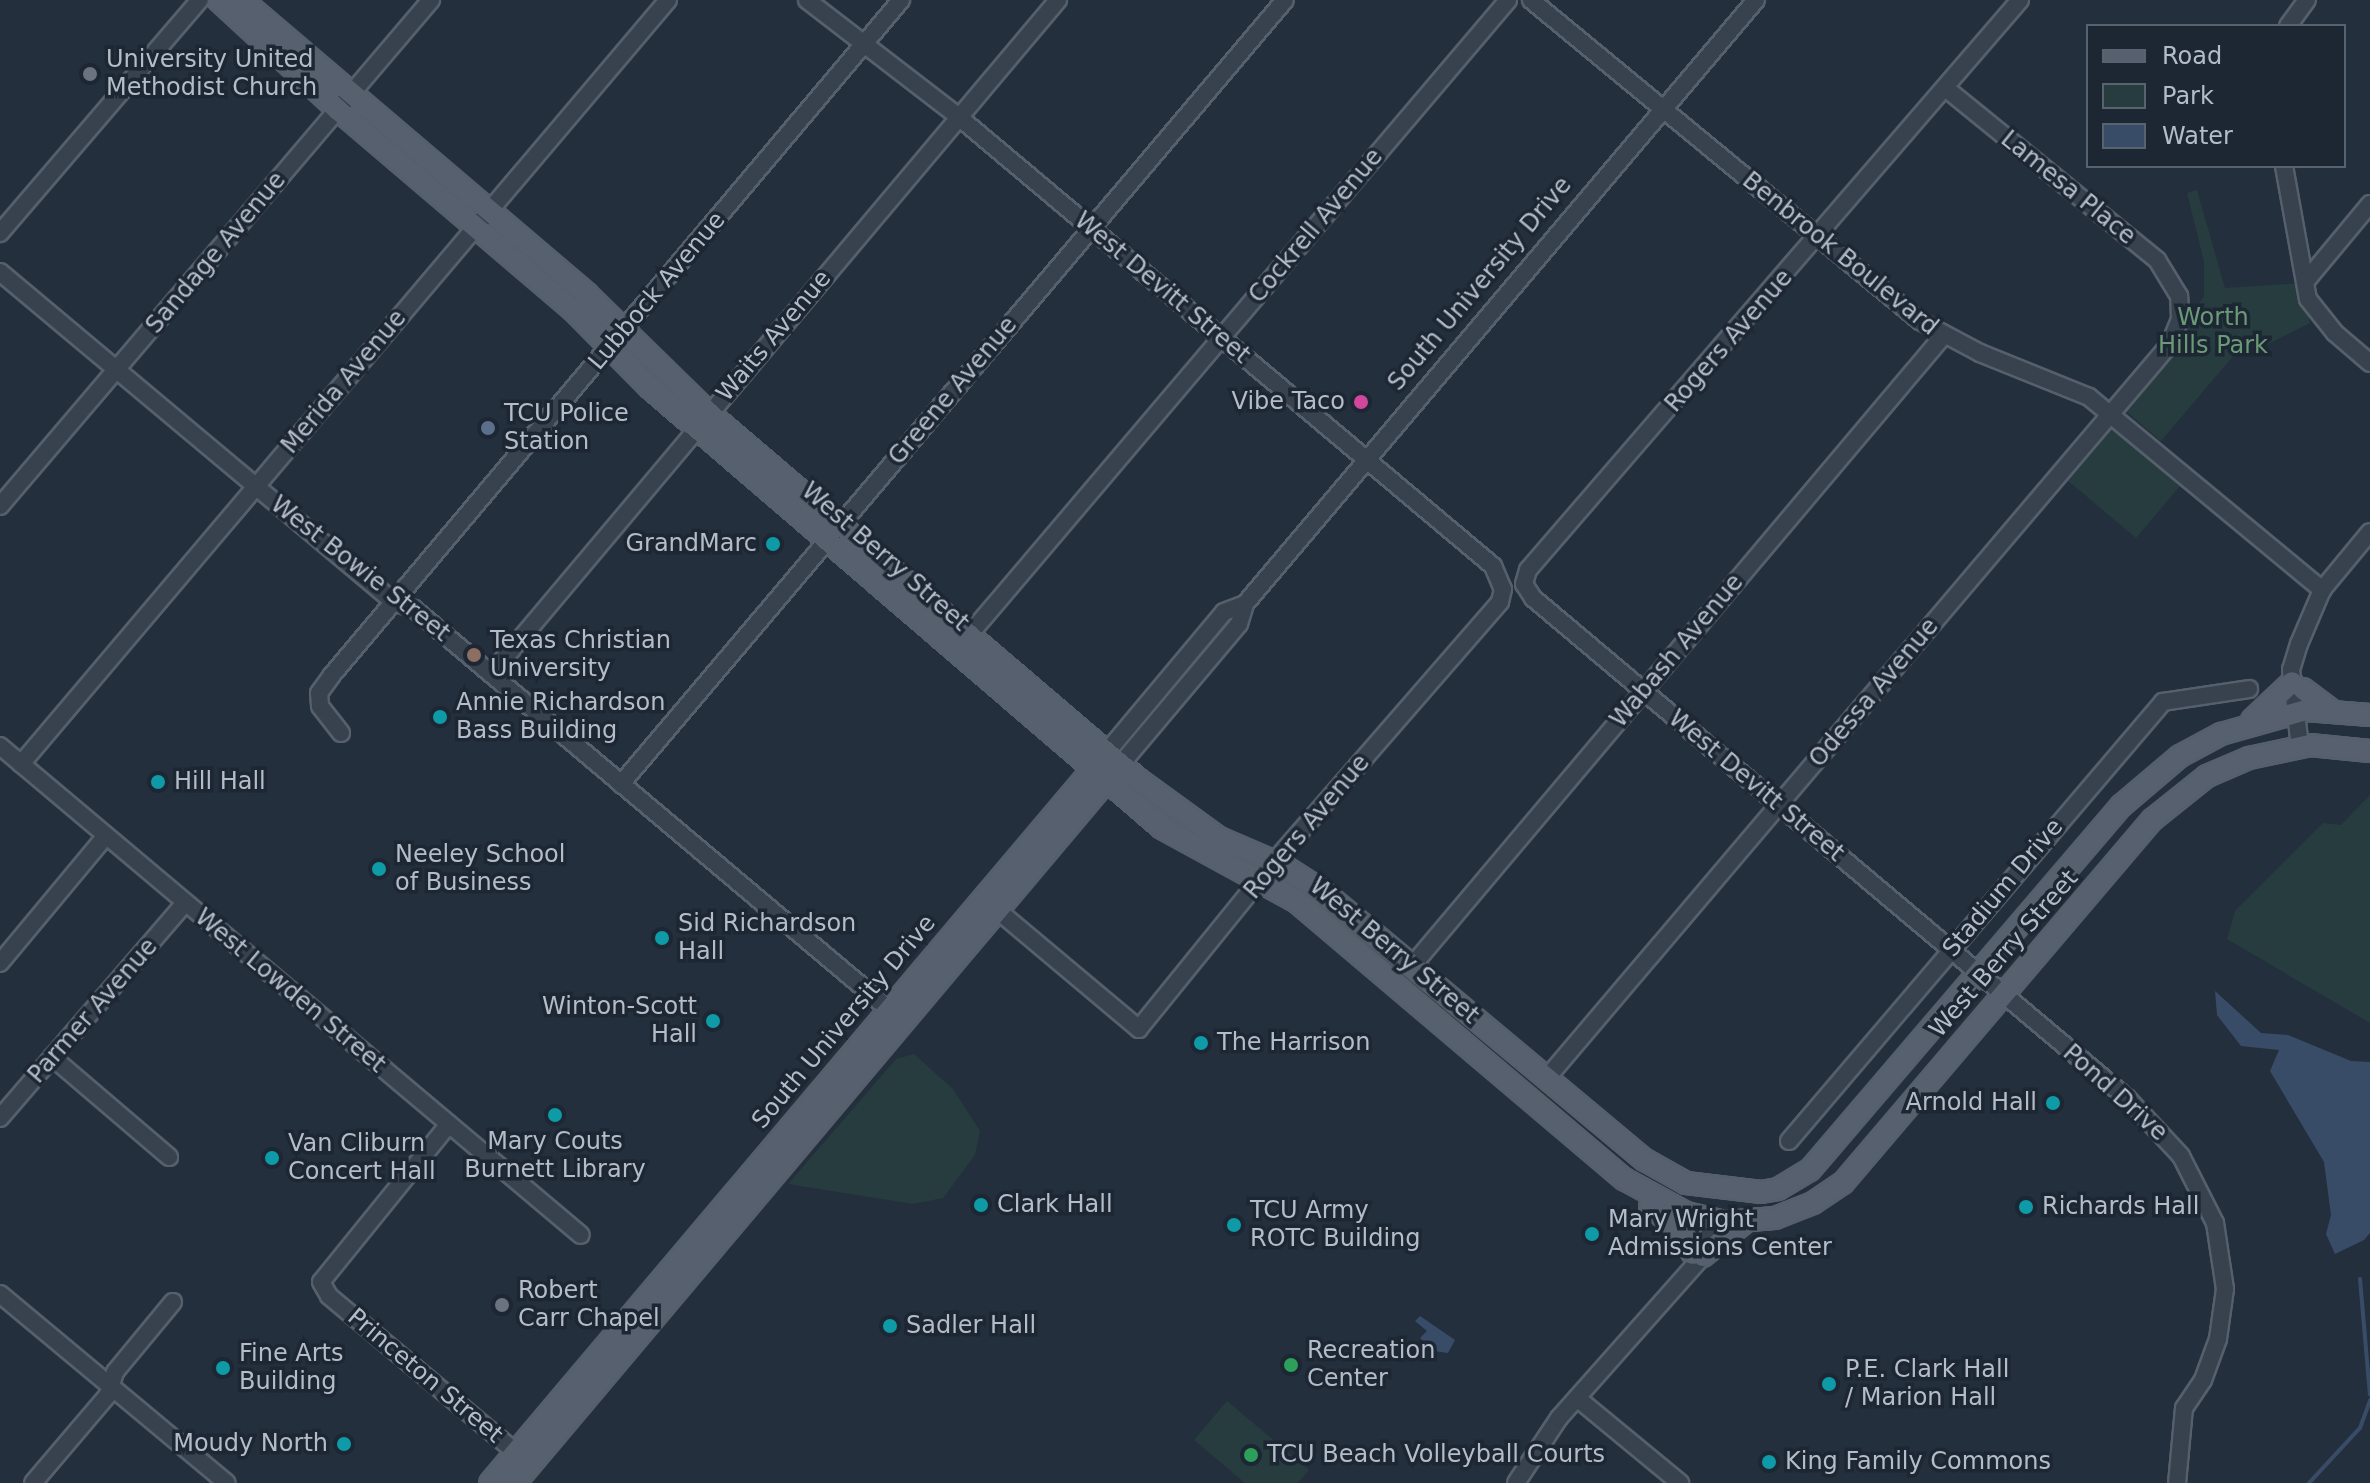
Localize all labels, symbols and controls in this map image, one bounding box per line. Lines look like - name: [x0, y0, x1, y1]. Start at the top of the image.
- legend: [2086, 24, 2346, 168]
- text: Road: [2162, 42, 2222, 70]
- place label: University United Methodist Church: [106, 46, 317, 102]
- marker: University United Methodist Church: [81, 65, 99, 83]
- text: Park: [2162, 82, 2214, 110]
- text: Water: [2162, 122, 2233, 150]
- street label: Lamesa Place: [1995, 125, 2141, 251]
- street label: Cockrell Avenue: [1243, 143, 1389, 309]
- street label: Sandage Avenue: [140, 166, 292, 340]
- street label: Benbrook Boulevard: [1736, 166, 1944, 342]
- street label: South University Drive: [1382, 171, 1578, 397]
- street label: Lubbock Avenue: [583, 206, 731, 376]
- street label: West Devitt Street: [1068, 206, 1256, 370]
- street label: Rogers Avenue: [1659, 264, 1799, 418]
- street label: Waits Avenue: [711, 265, 837, 407]
- street label: Merida Avenue: [276, 304, 412, 460]
- park label: Worth Hills Park: [2158, 304, 2268, 360]
- street label: Greene Avenue: [883, 311, 1023, 471]
- place label: Vibe Taco: [1232, 388, 1345, 416]
- marker: Vibe Taco: [1352, 393, 1370, 411]
- place label: TCU Police Station: [504, 400, 629, 456]
- marker: TCU Police Station: [479, 419, 497, 437]
- street label: West Berry Street: [796, 477, 974, 637]
- street label: West Bowie Street: [265, 490, 455, 648]
- place label: GrandMarc: [625, 530, 757, 558]
- marker: GrandMarc: [764, 535, 782, 553]
- street label: Wabash Avenue: [1604, 568, 1750, 734]
- street label: Odessa Avenue: [1803, 613, 1945, 773]
- place label: Texas Christian University: [490, 627, 671, 683]
- marker: Texas Christian University: [465, 646, 483, 664]
- place label: Annie Richardson Bass Building: [456, 689, 665, 745]
- street label: West Devitt Street: [1662, 704, 1850, 868]
- marker: Annie Richardson Bass Building: [431, 708, 449, 726]
- street label: Rogers Avenue: [1238, 749, 1376, 905]
- place label: Hill Hall: [174, 768, 266, 796]
- marker: Hill Hall: [149, 773, 167, 791]
- street label: Stadium Drive: [1937, 813, 2069, 963]
- place label: Neeley School of Business: [395, 841, 565, 897]
- marker: Neeley School of Business: [370, 860, 388, 878]
- street label: West Berry Street: [1924, 865, 2084, 1043]
- street label: West Berry Street: [1304, 872, 1484, 1030]
- street label: West Lowden Street: [189, 903, 391, 1079]
- street label: South University Drive: [746, 909, 942, 1135]
- place label: Sid Richardson Hall: [678, 910, 856, 966]
- marker: Sid Richardson Hall: [653, 929, 671, 947]
- street label: Parmer Avenue: [22, 933, 164, 1089]
- place label: Winton-Scott Hall: [542, 993, 697, 1049]
- marker: Winton-Scott Hall: [704, 1012, 722, 1030]
- place label: The Harrison: [1217, 1029, 1370, 1057]
- marker: The Harrison: [1192, 1034, 1210, 1052]
- street label: Pond Drive: [2057, 1039, 2173, 1147]
- place label: Arnold Hall: [1906, 1089, 2037, 1117]
- marker: Arnold Hall: [2044, 1094, 2062, 1112]
- marker: Mary Couts Burnett Library: [546, 1106, 564, 1124]
- place label: Mary Couts Burnett Library: [464, 1128, 646, 1184]
- place label: Van Cliburn Concert Hall: [288, 1130, 436, 1186]
- marker: Van Cliburn Concert Hall: [263, 1149, 281, 1167]
- place label: Clark Hall: [997, 1191, 1113, 1219]
- place label: Richards Hall: [2042, 1193, 2199, 1221]
- marker: Clark Hall: [972, 1196, 990, 1214]
- place label: TCU Army ROTC Building: [1250, 1197, 1421, 1253]
- marker: Richards Hall: [2017, 1198, 2035, 1216]
- place label: Mary Wright Admissions Center: [1608, 1206, 1832, 1262]
- marker: TCU Army ROTC Building: [1225, 1216, 1243, 1234]
- marker: Mary Wright Admissions Center: [1583, 1225, 1601, 1243]
- place label: Robert Carr Chapel: [518, 1277, 660, 1333]
- marker: Robert Carr Chapel: [493, 1296, 511, 1314]
- street label: Princeton Street: [342, 1303, 508, 1449]
- place label: Sadler Hall: [906, 1312, 1036, 1340]
- marker: Sadler Hall: [881, 1317, 899, 1335]
- place label: Recreation Center: [1307, 1337, 1435, 1393]
- place label: Fine Arts Building: [239, 1340, 344, 1396]
- marker: Recreation Center: [1282, 1356, 1300, 1374]
- place label: P.E. Clark Hall / Marion Hall: [1845, 1356, 2009, 1412]
- marker: Fine Arts Building: [214, 1359, 232, 1377]
- marker: P.E. Clark Hall / Marion Hall: [1820, 1375, 1838, 1393]
- place label: Moudy North: [173, 1430, 328, 1458]
- marker: Moudy North: [335, 1435, 353, 1453]
- place label: TCU Beach Volleyball Courts: [1267, 1441, 1605, 1469]
- marker: TCU Beach Volleyball Courts: [1242, 1446, 1260, 1464]
- place label: King Family Commons: [1785, 1448, 2051, 1476]
- marker: King Family Commons: [1760, 1453, 1778, 1471]

